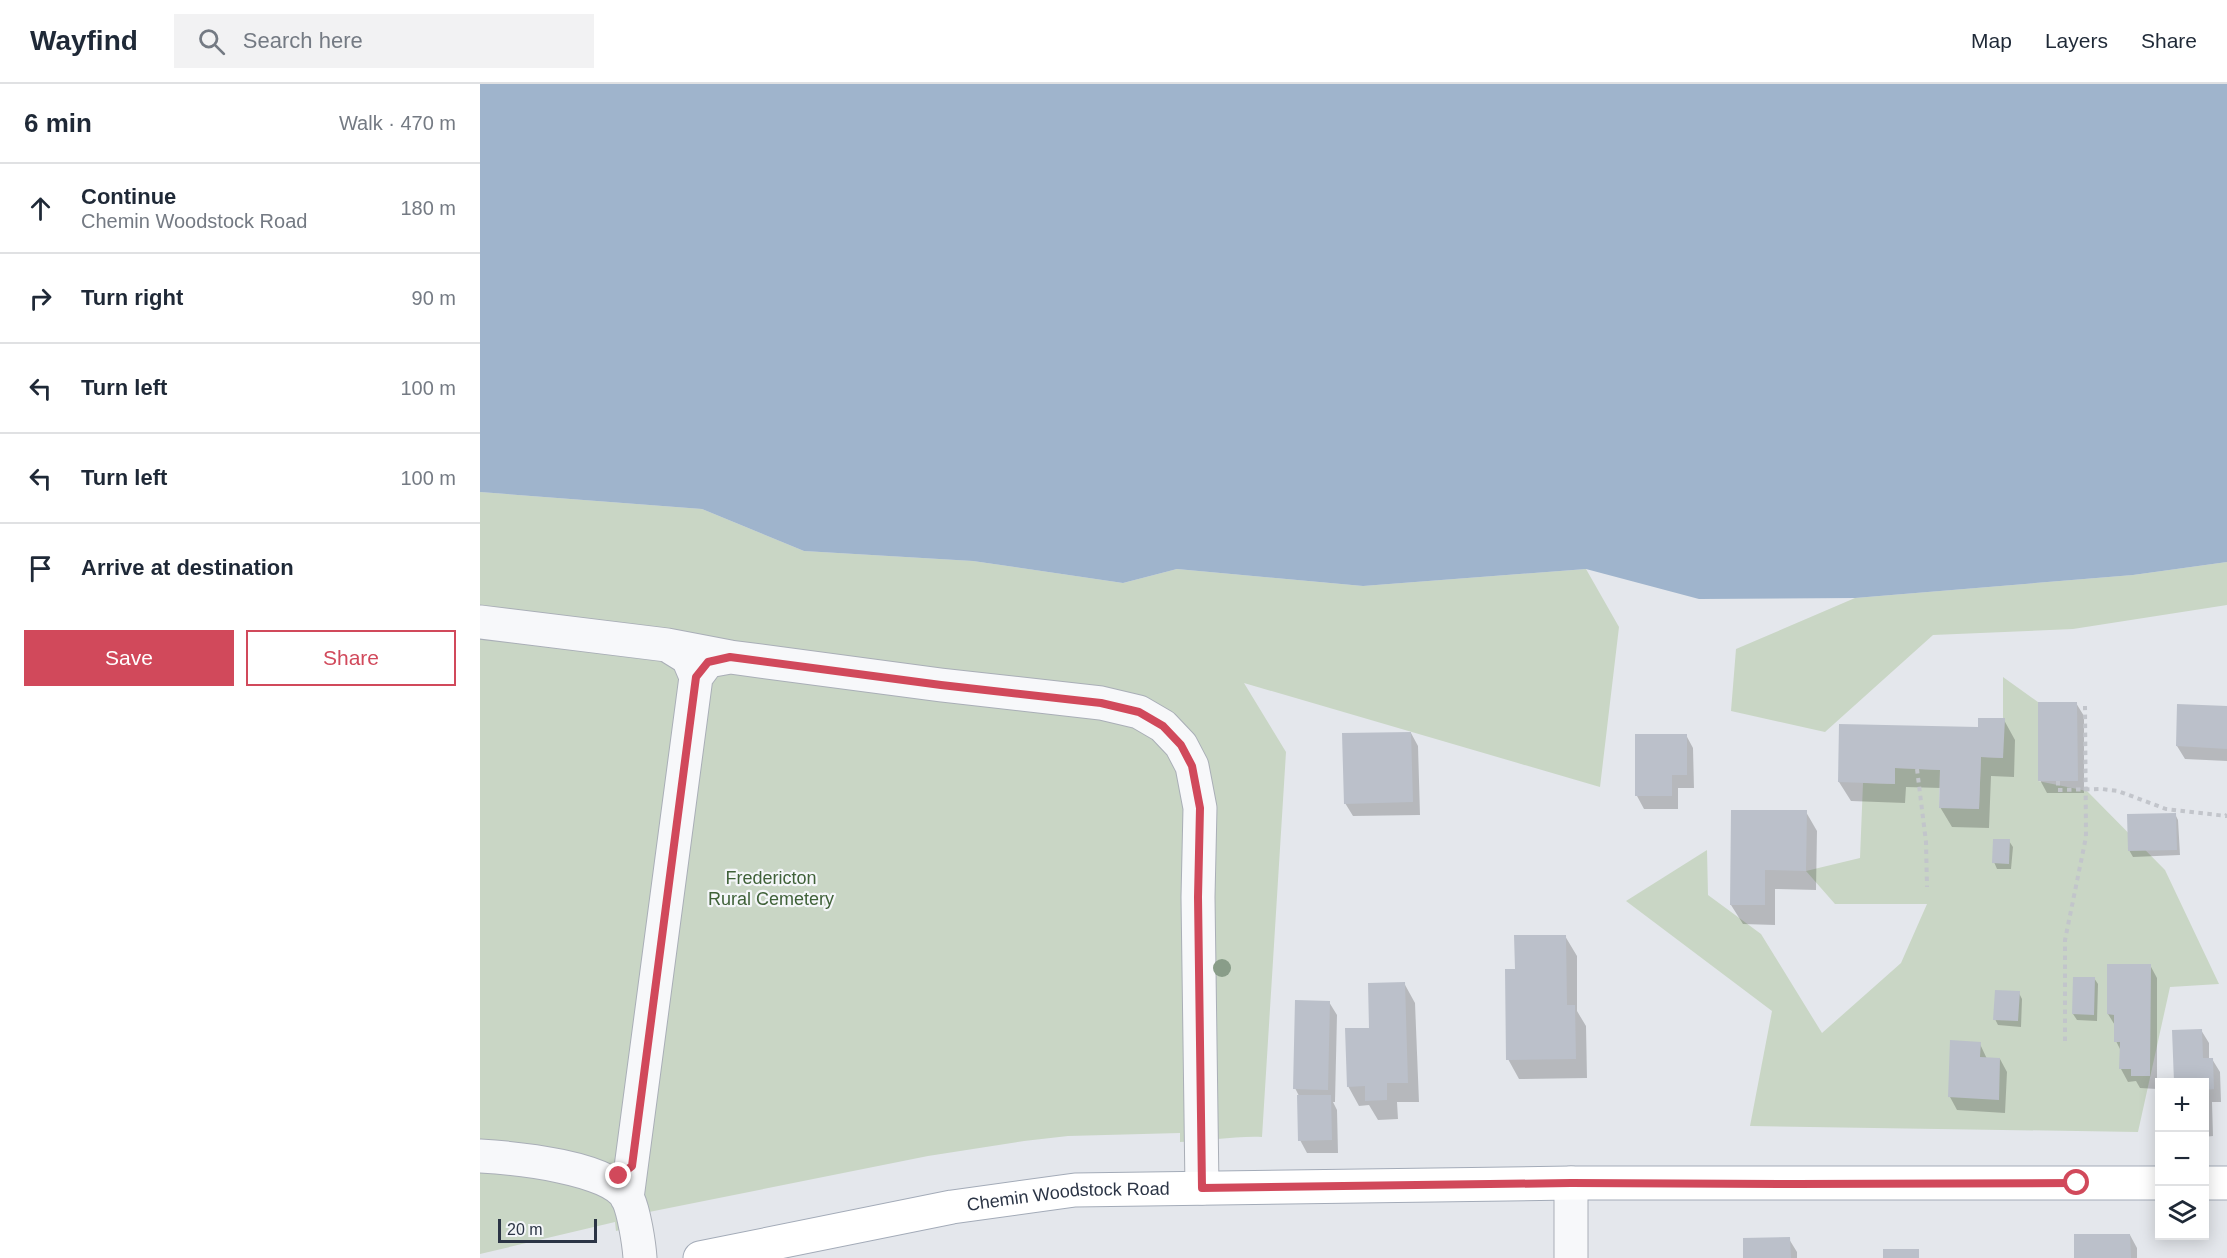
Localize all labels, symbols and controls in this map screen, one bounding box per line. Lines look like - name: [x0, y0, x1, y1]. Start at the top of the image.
- search box: [174, 14, 594, 68]
- text: Wayfind: [30, 25, 138, 56]
- icon: search: [195, 25, 228, 58]
- text: Search here: [243, 28, 363, 53]
- text: Map: [1971, 29, 2012, 52]
- text: Layers: [2045, 29, 2108, 52]
- text: Share: [2141, 29, 2197, 52]
- text: 6 min: [24, 108, 92, 138]
- text: Walk · 470 m: [339, 112, 456, 134]
- text: Continue: [81, 184, 176, 209]
- icon: ahead: [24, 192, 57, 225]
- text: 180 m: [400, 197, 456, 219]
- text: Chemin Woodstock Road: [81, 210, 307, 232]
- icon: right: [24, 282, 57, 315]
- text: Turn right: [81, 285, 183, 310]
- text: 90 m: [412, 287, 456, 309]
- icon: left: [24, 372, 57, 405]
- text: Turn left: [81, 375, 167, 400]
- text: 100 m: [400, 377, 456, 399]
- icon: left: [24, 462, 57, 495]
- text: Turn left: [81, 465, 167, 490]
- text: 100 m: [400, 467, 456, 489]
- icon: arrive: [24, 552, 57, 585]
- text: Arrive at destination: [81, 555, 294, 580]
- button: Save: [24, 630, 234, 686]
- button: Share: [246, 630, 456, 686]
- park label: Fredericton Rural Cemetery: [708, 868, 834, 909]
- map controls: [2155, 1078, 2209, 1240]
- button: +: [2155, 1078, 2209, 1132]
- button: −: [2155, 1132, 2209, 1186]
- route end: [605, 1162, 631, 1188]
- route start: [2063, 1169, 2089, 1195]
- street label: Chemin Woodstock Road: [965, 1179, 1170, 1215]
- button: layers: [2155, 1186, 2209, 1240]
- scale bar: [498, 1216, 597, 1244]
- text: 20 m: [507, 1221, 543, 1238]

